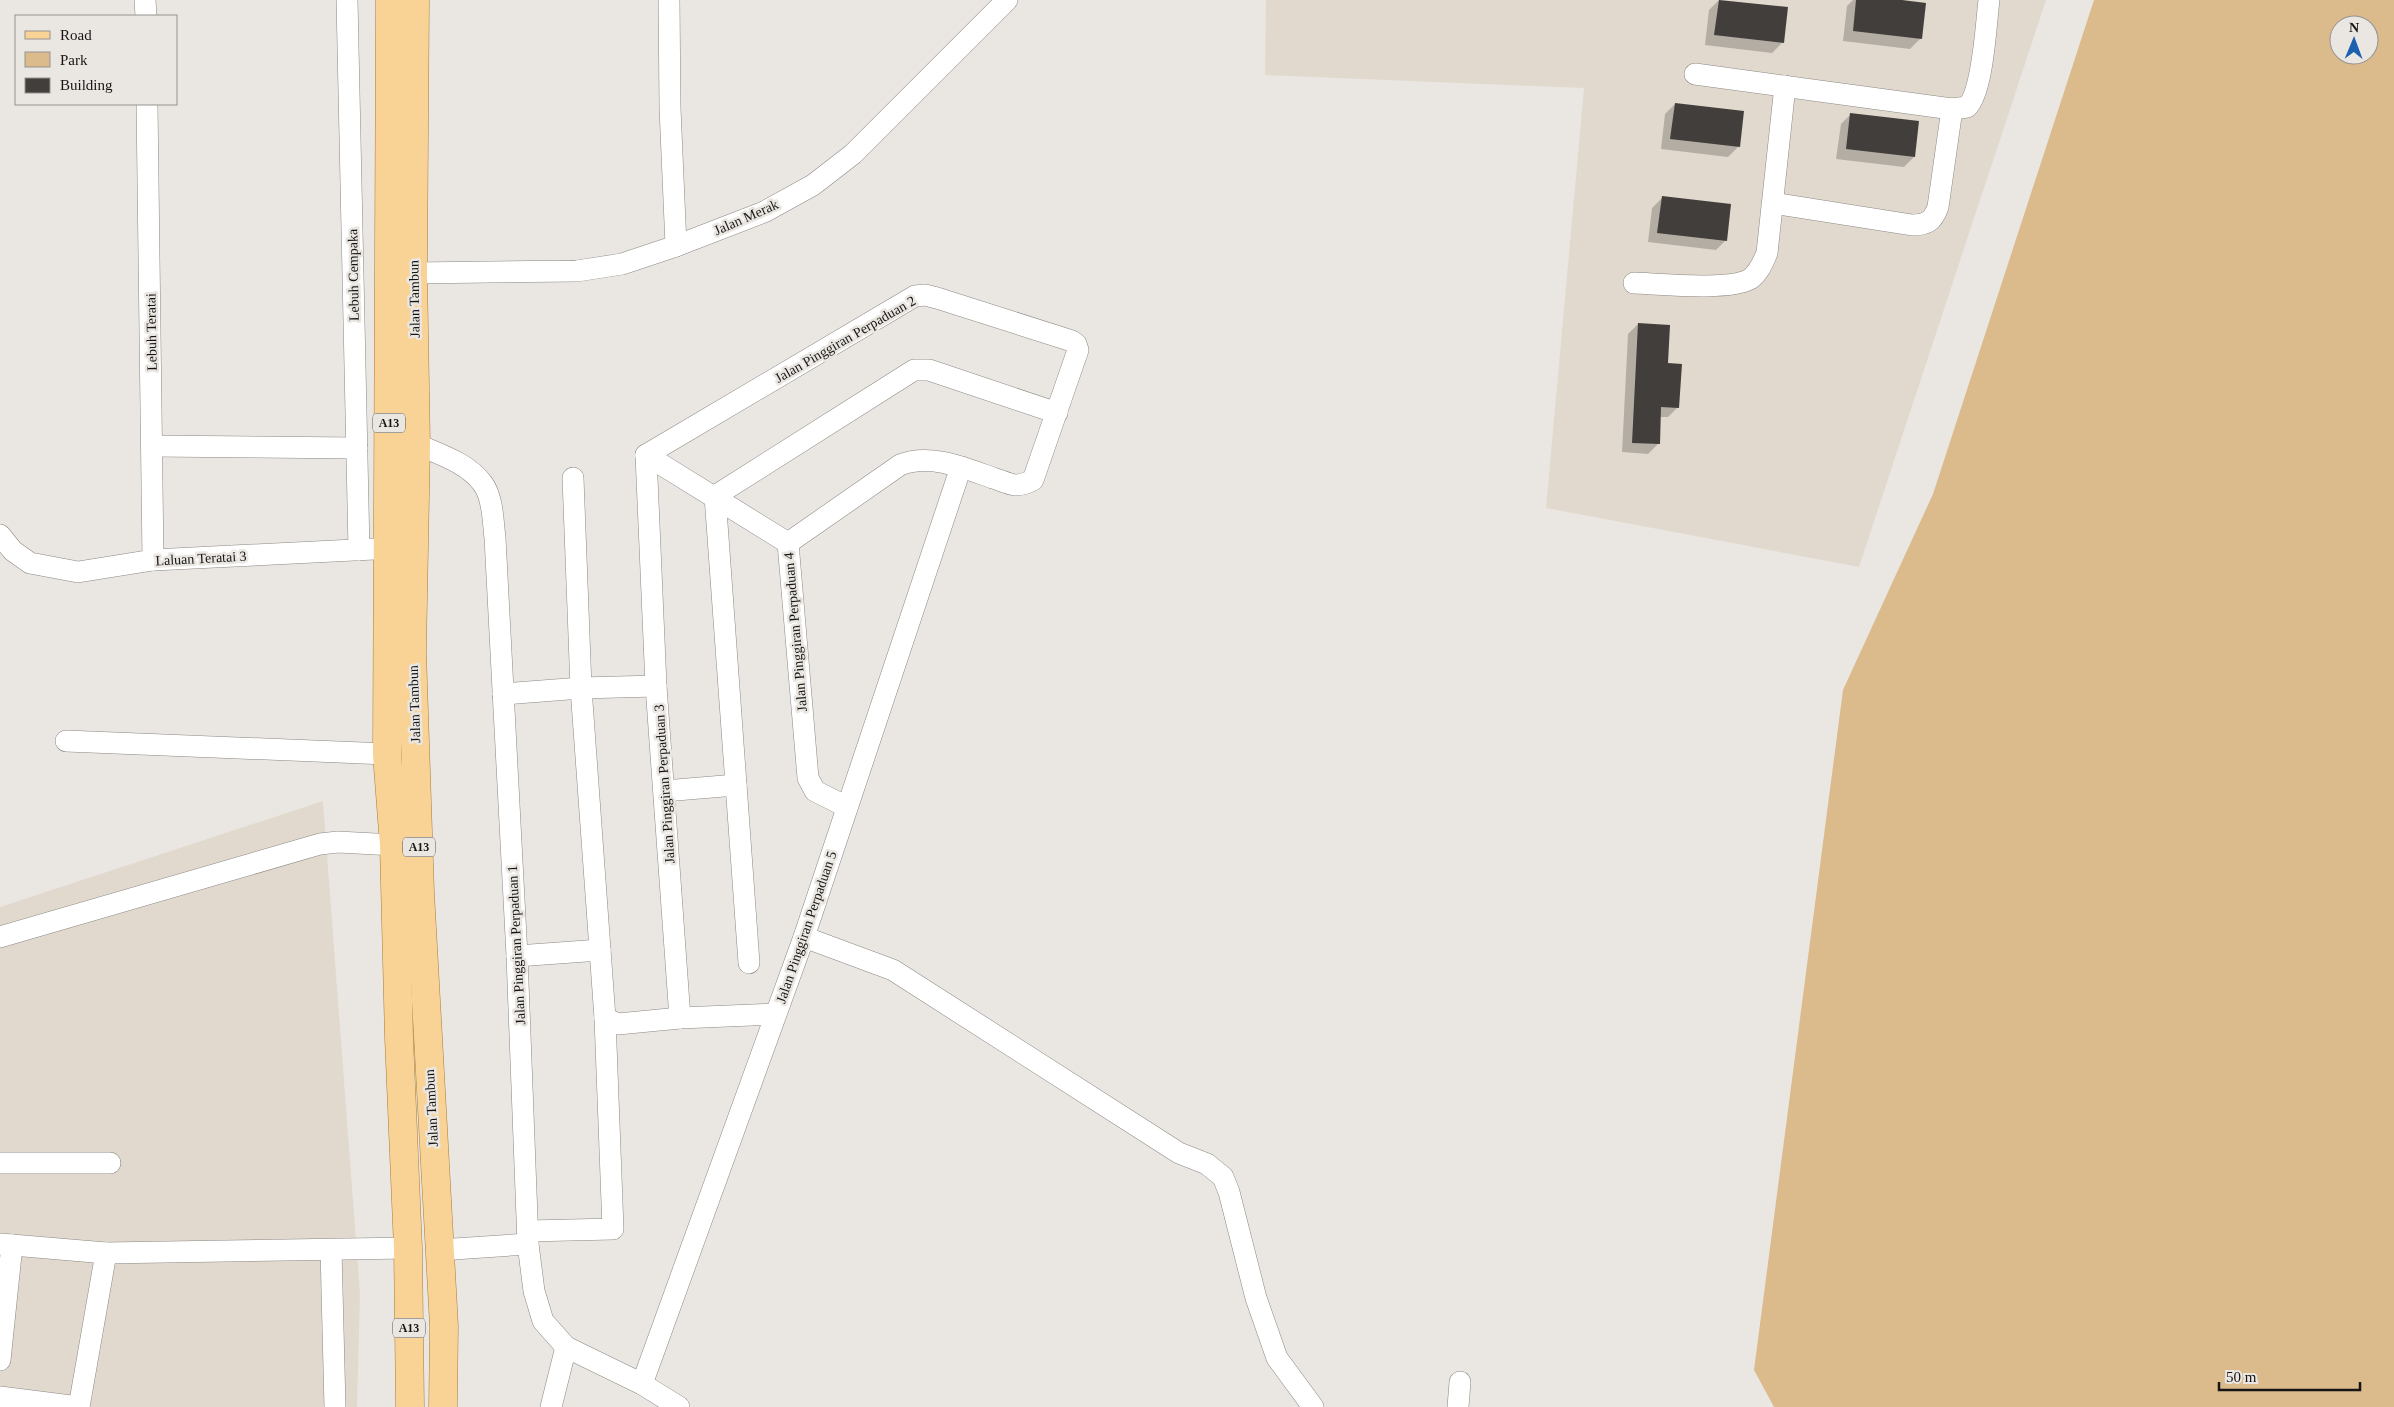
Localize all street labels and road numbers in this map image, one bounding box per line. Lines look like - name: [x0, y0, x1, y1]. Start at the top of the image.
- street label: Jalan Merak: [712, 197, 781, 238]
- street label: Lebuh Cempaka: [345, 228, 362, 321]
- street label: Jalan Tambun: [406, 260, 423, 338]
- street label: Lebuh Teratai: [143, 293, 160, 371]
- street label: Jalan Pinggiran Perpaduan 2: [772, 293, 918, 386]
- road number: A13: [373, 413, 405, 432]
- street label: Laluan Teratai 3: [155, 549, 247, 568]
- street label: Jalan Pinggiran Perpaduan 4: [781, 552, 810, 712]
- street label: Jalan Tambun: [406, 665, 423, 743]
- street label: Jalan Pinggiran Perpaduan 3: [651, 704, 678, 864]
- road number: A13: [403, 838, 435, 856]
- street label: Jalan Pinggiran Perpaduan 5: [773, 849, 840, 1005]
- street label: Jalan Pinggiran Perpaduan 1: [505, 865, 528, 1025]
- street label: Jalan Tambun: [422, 1069, 441, 1147]
- road number: A13: [393, 1319, 425, 1338]

